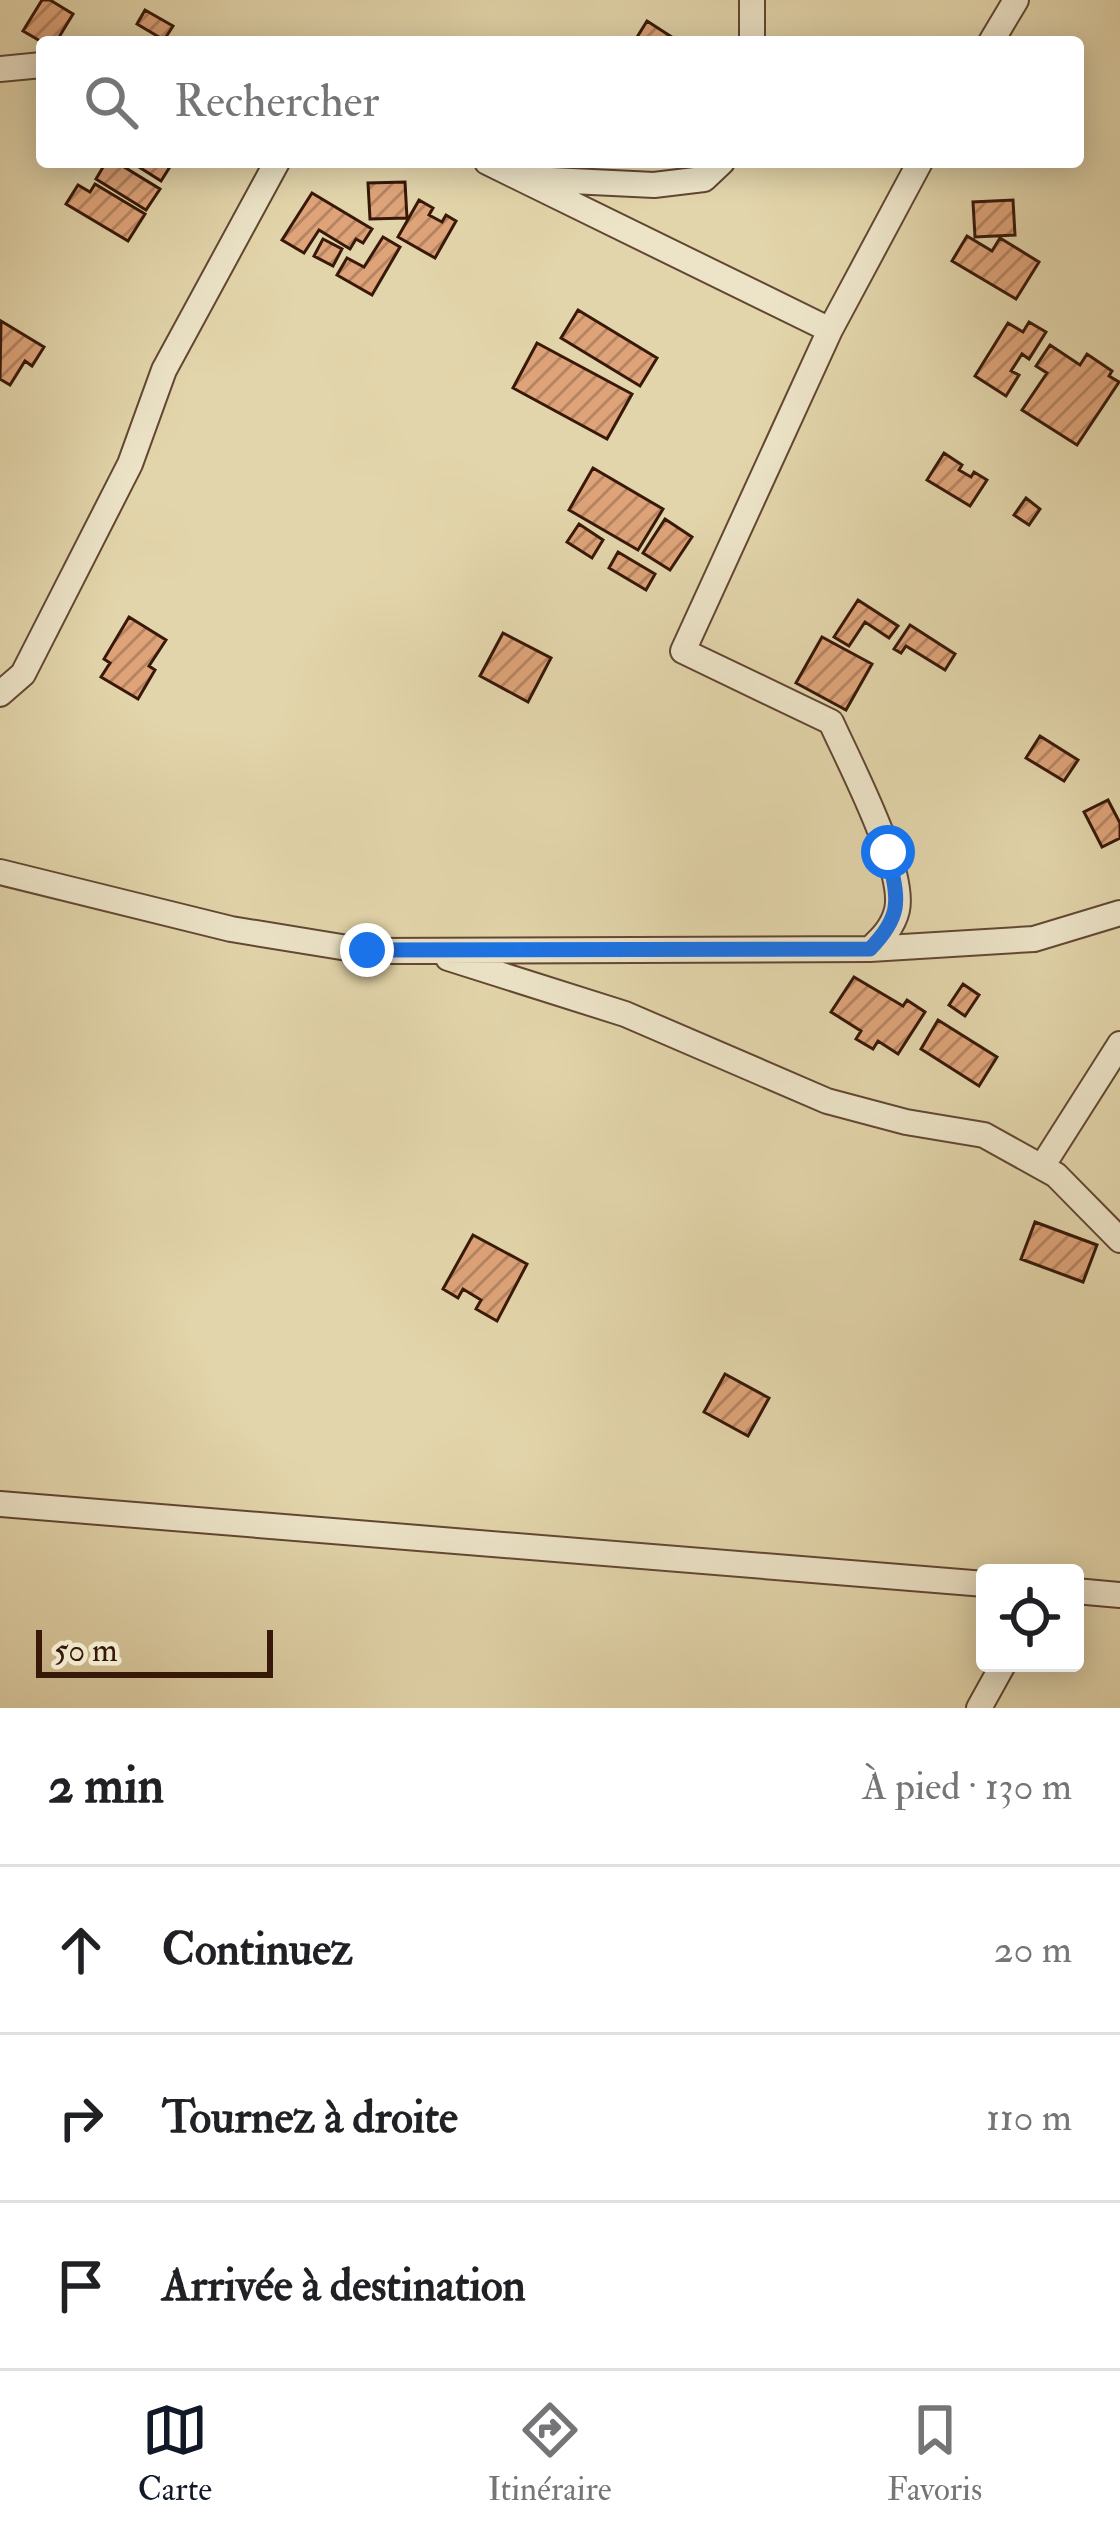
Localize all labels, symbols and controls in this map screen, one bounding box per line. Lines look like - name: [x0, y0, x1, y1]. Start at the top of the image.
- search box: [36, 36, 1084, 168]
- icon: search: [78, 69, 144, 135]
- text: Rechercher: [174, 74, 379, 130]
- route start: [861, 825, 915, 879]
- route end: [340, 923, 394, 977]
- map controls: [976, 1564, 1084, 1672]
- button: locate: [976, 1564, 1084, 1672]
- scale bar: [36, 1624, 273, 1677]
- text: 50 m: [54, 1630, 118, 1671]
- text: 2 min: [48, 1754, 164, 1818]
- text: À pied · 130 m: [862, 1762, 1072, 1811]
- icon: ahead: [48, 1917, 114, 1983]
- text: Continuez: [162, 1922, 353, 1978]
- text: 20 m: [994, 1925, 1072, 1974]
- icon: right: [48, 2085, 114, 2151]
- text: Tournez à droite: [162, 2090, 458, 2146]
- text: 110 m: [986, 2093, 1072, 2142]
- icon: arrive: [48, 2253, 114, 2319]
- text: Arrivée à destination: [162, 2258, 526, 2314]
- tab: Carte: [138, 2397, 212, 2510]
- tab: Itinéraire: [488, 2397, 612, 2510]
- tab: Favoris: [887, 2397, 982, 2510]

